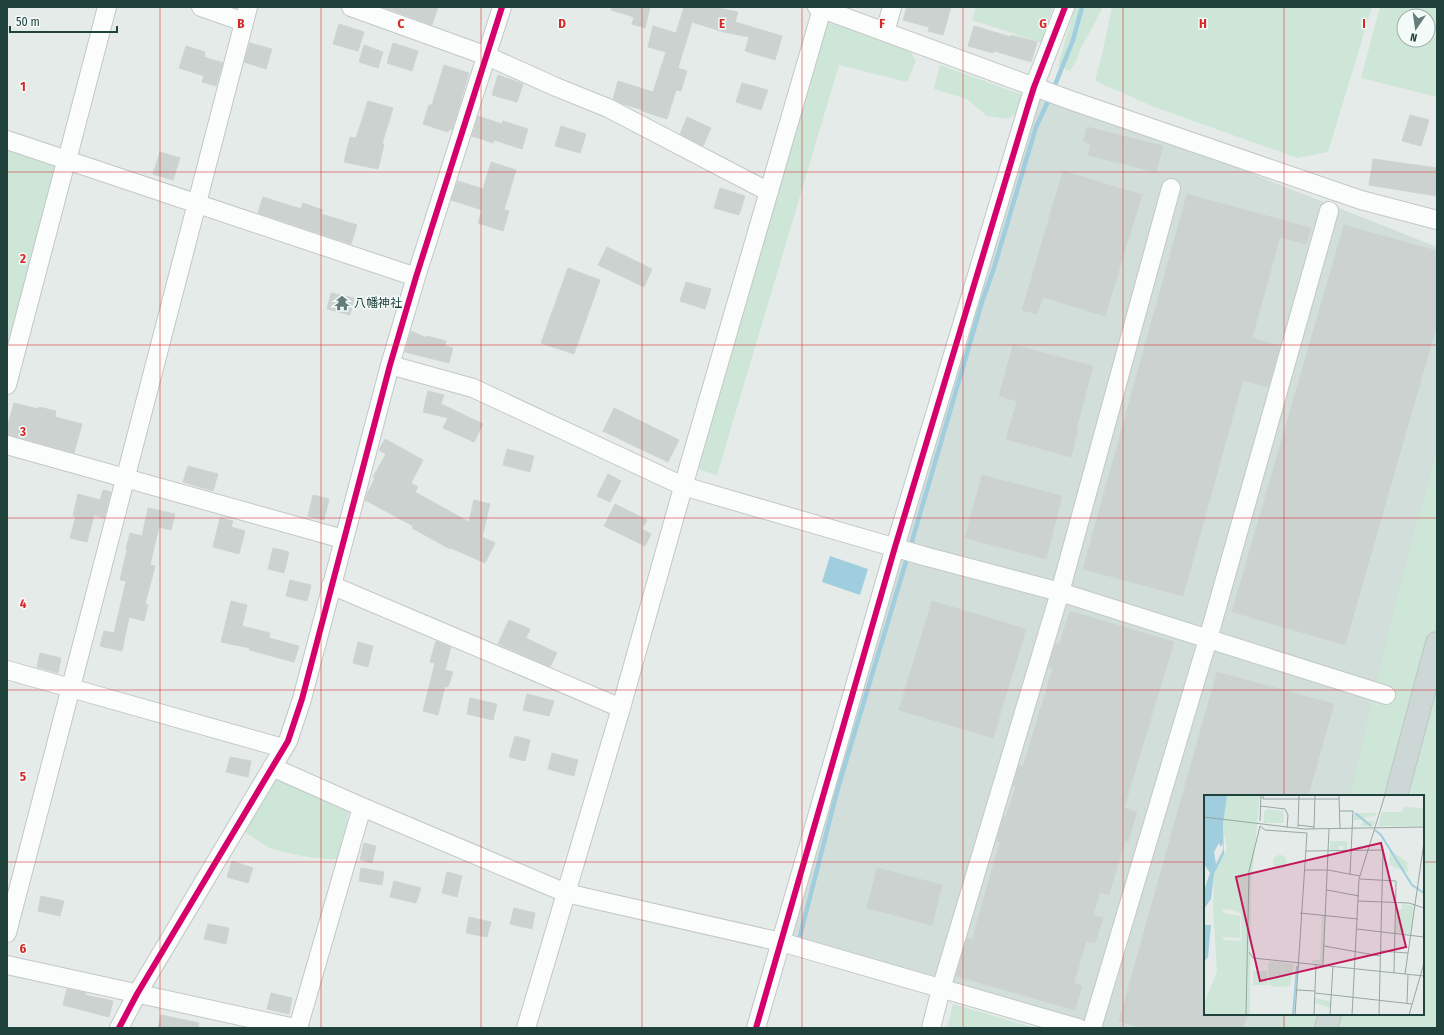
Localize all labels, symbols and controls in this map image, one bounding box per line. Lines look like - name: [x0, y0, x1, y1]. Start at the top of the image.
- scale bar: [10, 8, 117, 34]
- north arrow: [1396, 8, 1436, 48]
- text: 50 m: [16, 15, 40, 29]
- text: B: [237, 16, 245, 31]
- text: C: [398, 16, 405, 31]
- text: D: [558, 16, 566, 31]
- text: E: [719, 16, 725, 31]
- text: F: [879, 16, 885, 31]
- text: G: [1039, 16, 1047, 31]
- text: H: [1199, 16, 1207, 31]
- text: I: [1362, 16, 1366, 31]
- text: N: [1409, 30, 1419, 44]
- text: 1: [20, 79, 26, 94]
- text: 2: [19, 251, 26, 266]
- temple icon: 八幡神社: [333, 294, 351, 312]
- place label: 八幡神社: [354, 296, 402, 310]
- text: 3: [19, 424, 26, 439]
- text: 4: [20, 596, 27, 611]
- text: 5: [20, 769, 26, 784]
- inset map: [1204, 795, 1424, 1015]
- text: 6: [20, 941, 27, 956]

